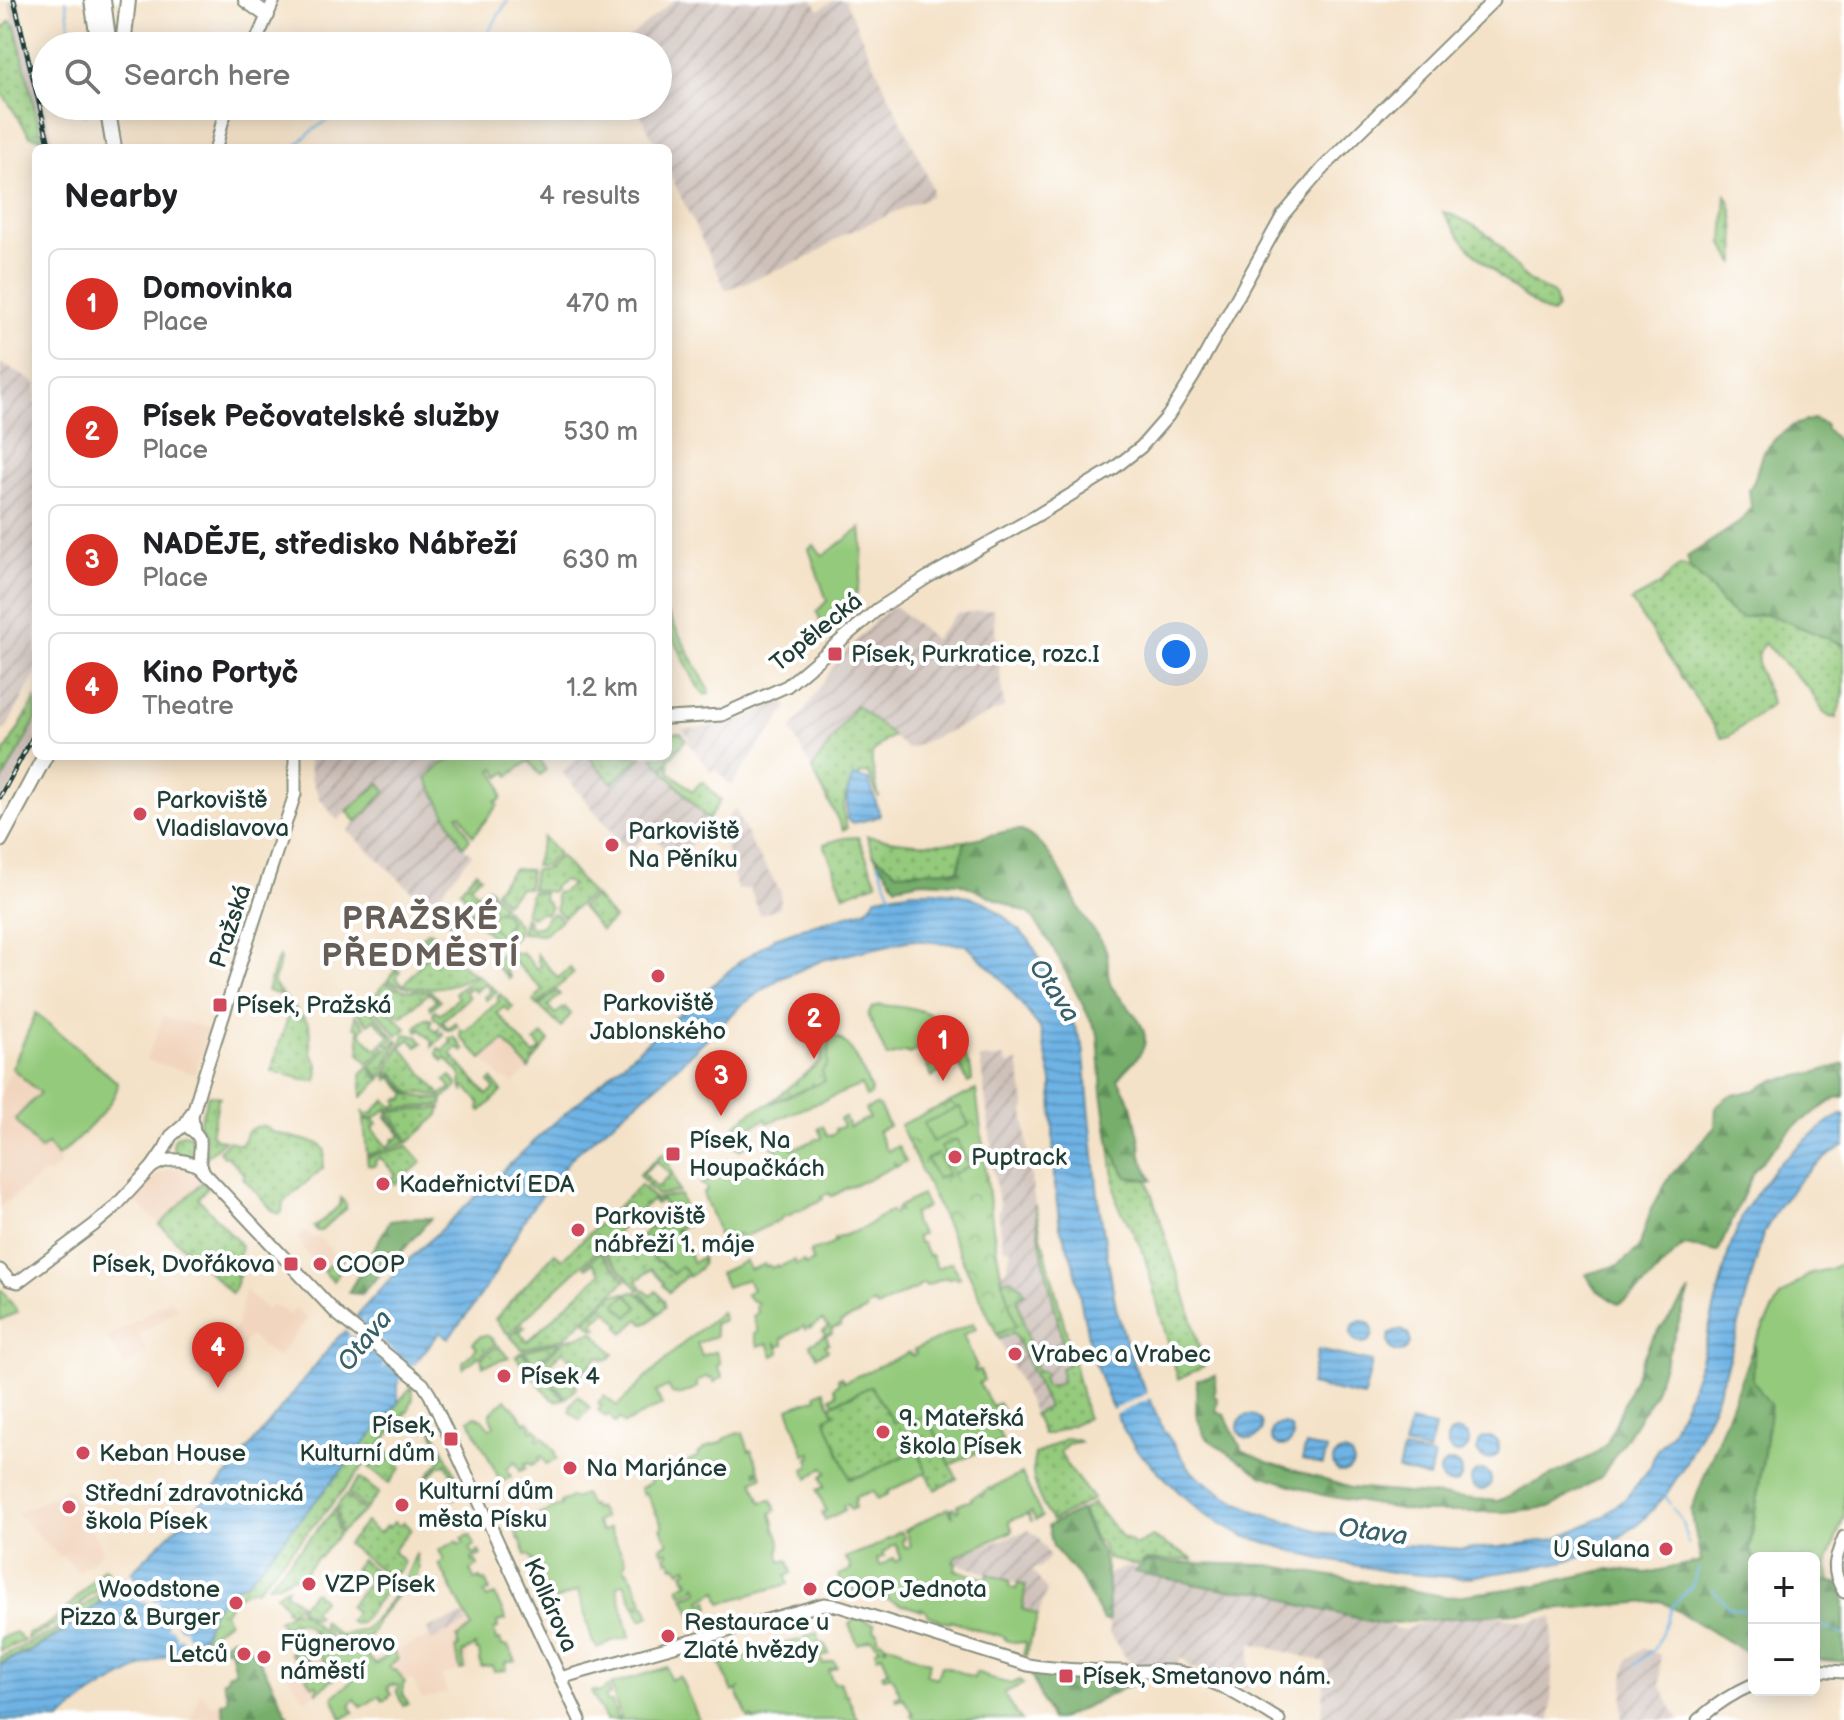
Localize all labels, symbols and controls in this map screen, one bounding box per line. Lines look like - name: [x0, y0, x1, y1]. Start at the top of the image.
- search box: [32, 32, 672, 120]
- icon: search: [60, 54, 104, 98]
- text: Search here: [124, 58, 290, 94]
- text: Nearby: [64, 176, 178, 217]
- text: 4 results: [539, 181, 640, 212]
- text: Domovinka: [142, 271, 293, 307]
- text: 1: [87, 289, 97, 320]
- text: 470 m: [566, 289, 638, 320]
- text: Place: [142, 307, 208, 338]
- text: Písek Pečovatelské služby: [142, 399, 499, 435]
- text: 2: [84, 417, 100, 448]
- text: 530 m: [563, 417, 638, 448]
- text: Place: [142, 435, 208, 466]
- text: NADĚJE, středisko Nábřeží: [142, 527, 517, 563]
- text: 3: [84, 545, 100, 576]
- text: 630 m: [562, 545, 638, 576]
- text: Place: [142, 563, 208, 594]
- street label: Topělecká: [764, 587, 868, 678]
- your location: [1156, 634, 1196, 674]
- place label: Písek, Purkratice, rozc.I: [851, 640, 1100, 669]
- marker: Písek, Purkratice, rozc.I: [826, 645, 844, 663]
- text: Kino Portyč: [142, 655, 298, 691]
- text: 4: [84, 673, 100, 704]
- text: 1.2 km: [566, 673, 638, 704]
- text: Theatre: [142, 691, 234, 722]
- place label: Parkoviště Vladislavova: [156, 786, 289, 843]
- marker: Parkoviště Vladislavova: [131, 805, 149, 823]
- place label: Parkoviště Na Pěníku: [628, 817, 740, 874]
- marker: Parkoviště Na Pěníku: [603, 836, 621, 854]
- street label: Pražská: [203, 881, 258, 971]
- district label: PRAŽSKÉ PŘEDMĚSTÍ: [322, 898, 520, 976]
- water label: Otava: [1022, 953, 1086, 1028]
- marker: Parkoviště Jablonského: [649, 967, 667, 985]
- place label: Parkoviště Jablonského: [590, 989, 726, 1046]
- place label: Písek, Pražská: [236, 991, 392, 1020]
- pin: 2: [788, 993, 840, 1059]
- marker: Písek, Pražská: [211, 996, 229, 1014]
- pin: 1: [917, 1015, 969, 1081]
- pin: 3: [695, 1050, 747, 1116]
- place label: Písek, Na Houpačkách: [689, 1126, 825, 1183]
- place label: Puptrack: [971, 1143, 1067, 1172]
- marker: Písek, Na Houpačkách: [664, 1145, 682, 1163]
- marker: Puptrack: [946, 1148, 964, 1166]
- place label: Kadeřnictví EDA: [399, 1170, 575, 1199]
- marker: Kadeřnictví EDA: [374, 1175, 392, 1193]
- place label: Parkoviště nábřeží 1. máje: [594, 1202, 755, 1259]
- marker: Parkoviště nábřeží 1. máje: [569, 1221, 587, 1239]
- place label: Písek, Dvořákova: [92, 1250, 275, 1279]
- place label: COOP: [336, 1250, 405, 1279]
- marker: Písek, Dvořákova: [282, 1255, 300, 1273]
- marker: COOP: [311, 1255, 329, 1273]
- water label: Otava: [331, 1304, 399, 1378]
- pin: 4: [192, 1322, 244, 1388]
- place label: Vrabec a Vrabec: [1031, 1340, 1211, 1369]
- marker: Vrabec a Vrabec: [1006, 1345, 1024, 1363]
- place label: Písek 4: [520, 1362, 600, 1391]
- marker: Písek 4: [495, 1367, 513, 1385]
- place label: 9. Mateřská škola Písek: [899, 1404, 1024, 1461]
- place label: Písek, Kulturní dům: [299, 1411, 435, 1468]
- marker: 9. Mateřská škola Písek: [874, 1423, 892, 1441]
- marker: Písek, Kulturní dům: [442, 1430, 460, 1448]
- place label: Keban House: [99, 1439, 246, 1468]
- marker: Keban House: [74, 1444, 92, 1462]
- place label: Na Marjánce: [586, 1454, 727, 1483]
- marker: Na Marjánce: [561, 1459, 579, 1477]
- place label: Kulturní dům města Písku: [418, 1477, 554, 1534]
- place label: Střední zdravotnická škola Písek: [85, 1479, 304, 1536]
- marker: Kulturní dům města Písku: [393, 1496, 411, 1514]
- marker: Střední zdravotnická škola Písek: [60, 1498, 78, 1516]
- water label: Otava: [1336, 1512, 1409, 1553]
- place label: U Sulana: [1553, 1535, 1650, 1564]
- marker: U Sulana: [1657, 1540, 1675, 1558]
- map controls: [1748, 1552, 1820, 1696]
- button: +: [1748, 1552, 1820, 1624]
- street label: Kollárova: [517, 1554, 584, 1657]
- place label: VZP Písek: [325, 1570, 435, 1599]
- place label: Woodstone Pizza & Burger: [59, 1575, 220, 1632]
- marker: VZP Písek: [300, 1575, 318, 1593]
- place label: COOP Jednota: [826, 1575, 987, 1604]
- marker: COOP Jednota: [801, 1580, 819, 1598]
- marker: Woodstone Pizza & Burger: [227, 1594, 245, 1612]
- place label: Restaurace u Zlaté hvězdy: [683, 1608, 829, 1665]
- button: −: [1748, 1624, 1820, 1696]
- marker: Restaurace u Zlaté hvězdy: [659, 1627, 677, 1645]
- place label: Fügnerovo náměstí: [280, 1629, 396, 1686]
- place label: Letců: [168, 1640, 228, 1669]
- marker: Letců: [235, 1645, 253, 1663]
- marker: Fügnerovo náměstí: [255, 1648, 273, 1666]
- place label: Písek, Smetanovo nám.: [1082, 1662, 1330, 1691]
- marker: Písek, Smetanovo nám.: [1057, 1667, 1075, 1685]

